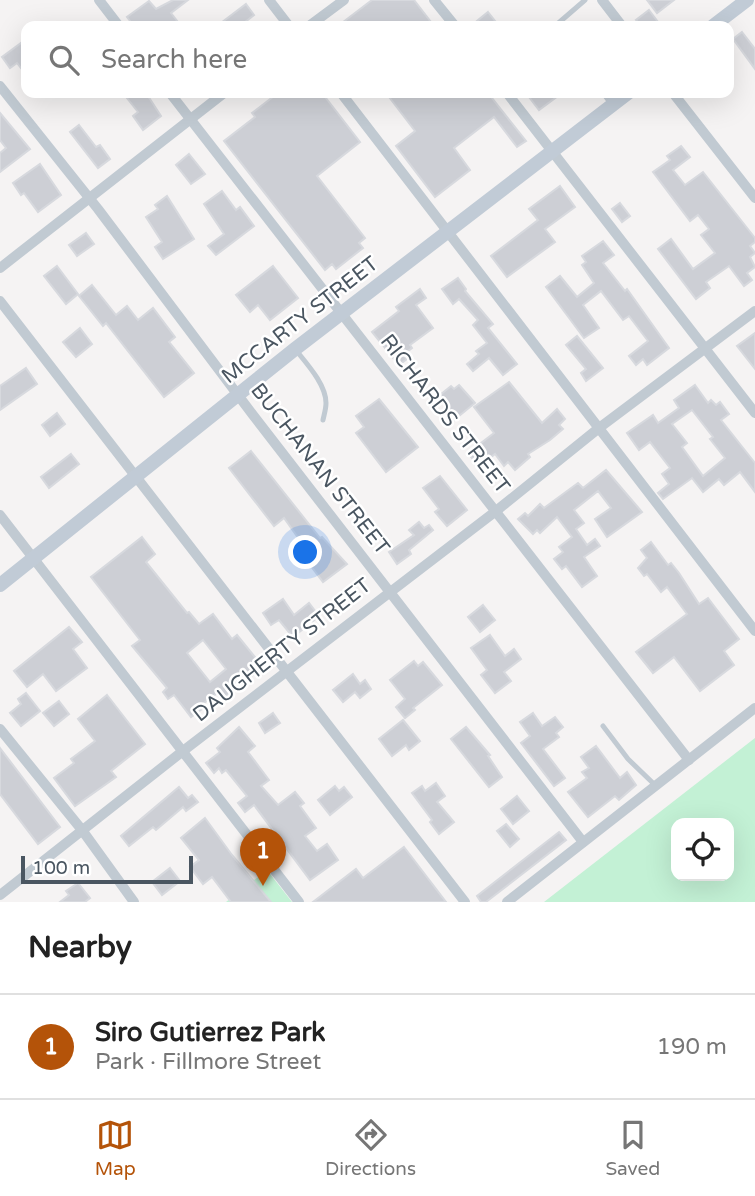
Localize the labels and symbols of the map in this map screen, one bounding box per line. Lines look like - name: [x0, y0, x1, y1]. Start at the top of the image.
- street label: MCCARTY STREET: [217, 251, 383, 389]
- street label: RICHARDS STREET: [375, 329, 515, 499]
- street label: BUCHANAN STREET: [245, 378, 395, 560]
- your location: [288, 535, 322, 569]
- street label: DAUGHERTY STREET: [188, 573, 376, 727]
- pin: 1: [240, 828, 286, 886]
- scale bar: [21, 853, 192, 885]

